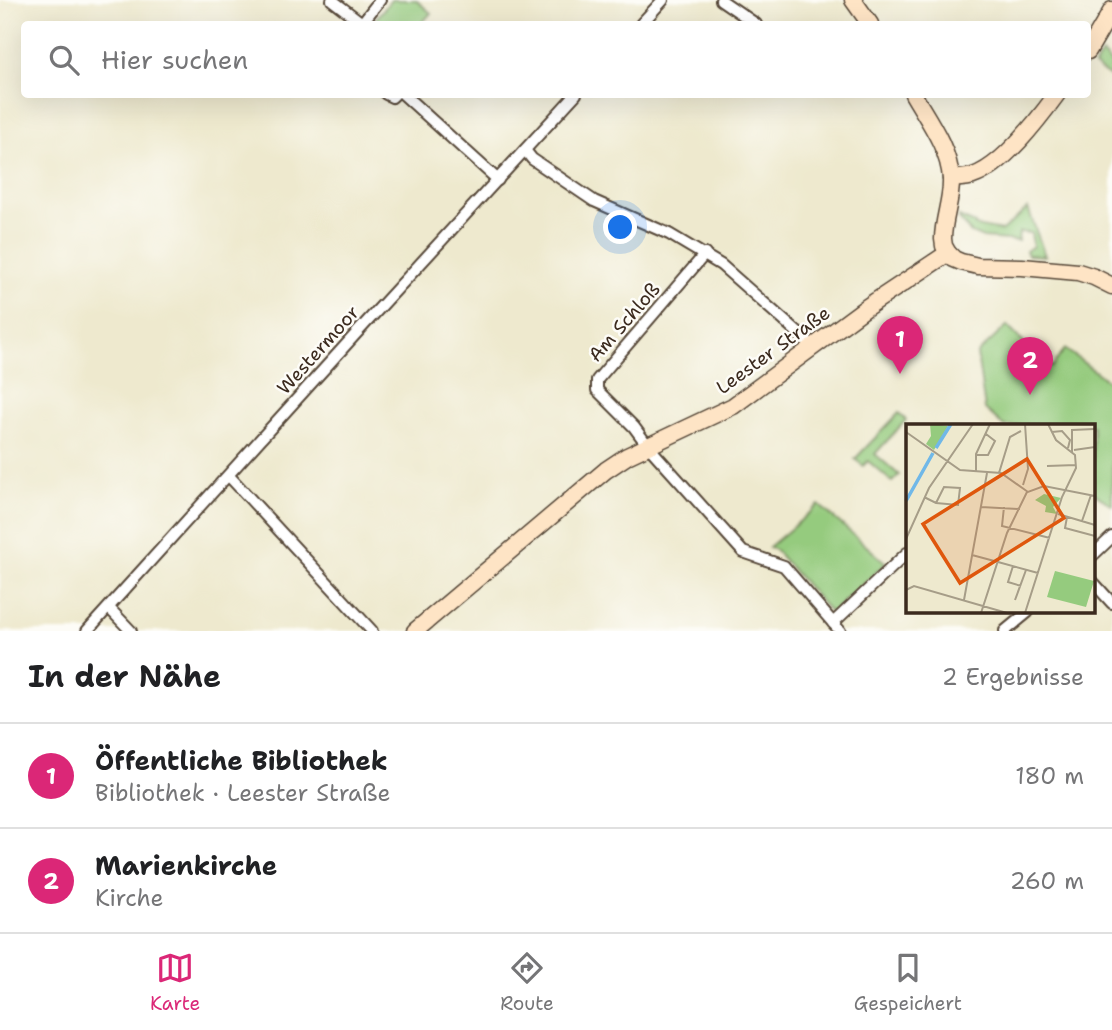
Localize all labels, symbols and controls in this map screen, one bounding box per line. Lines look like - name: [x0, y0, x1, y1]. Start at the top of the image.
- search box: [21, 21, 1091, 98]
- icon: search: [45, 41, 83, 79]
- text: Hier suchen: [101, 42, 248, 77]
- your location: [603, 210, 637, 244]
- street label: Am Schloß: [583, 277, 665, 367]
- street label: Westermoor: [271, 300, 365, 400]
- street label: Leester Straße: [711, 300, 835, 400]
- pin: 1: [877, 316, 923, 374]
- pin: 2: [1007, 337, 1053, 395]
- inset map: [906, 424, 1094, 614]
- text: In der Nähe: [28, 656, 221, 697]
- text: 2 Ergebnisse: [942, 662, 1084, 692]
- text: Öffentliche Bibliothek: [95, 743, 388, 778]
- text: 1: [46, 761, 56, 791]
- text: 180 m: [1015, 761, 1084, 791]
- text: Bibliothek · Leester Straße: [95, 778, 390, 808]
- text: Marienkirche: [95, 848, 277, 883]
- text: 2: [43, 866, 59, 896]
- text: 260 m: [1010, 866, 1084, 896]
- text: Kirche: [95, 883, 164, 913]
- tab: Karte: [150, 949, 200, 1016]
- tab: Route: [500, 949, 554, 1016]
- tab: Gespeichert: [854, 949, 962, 1016]

